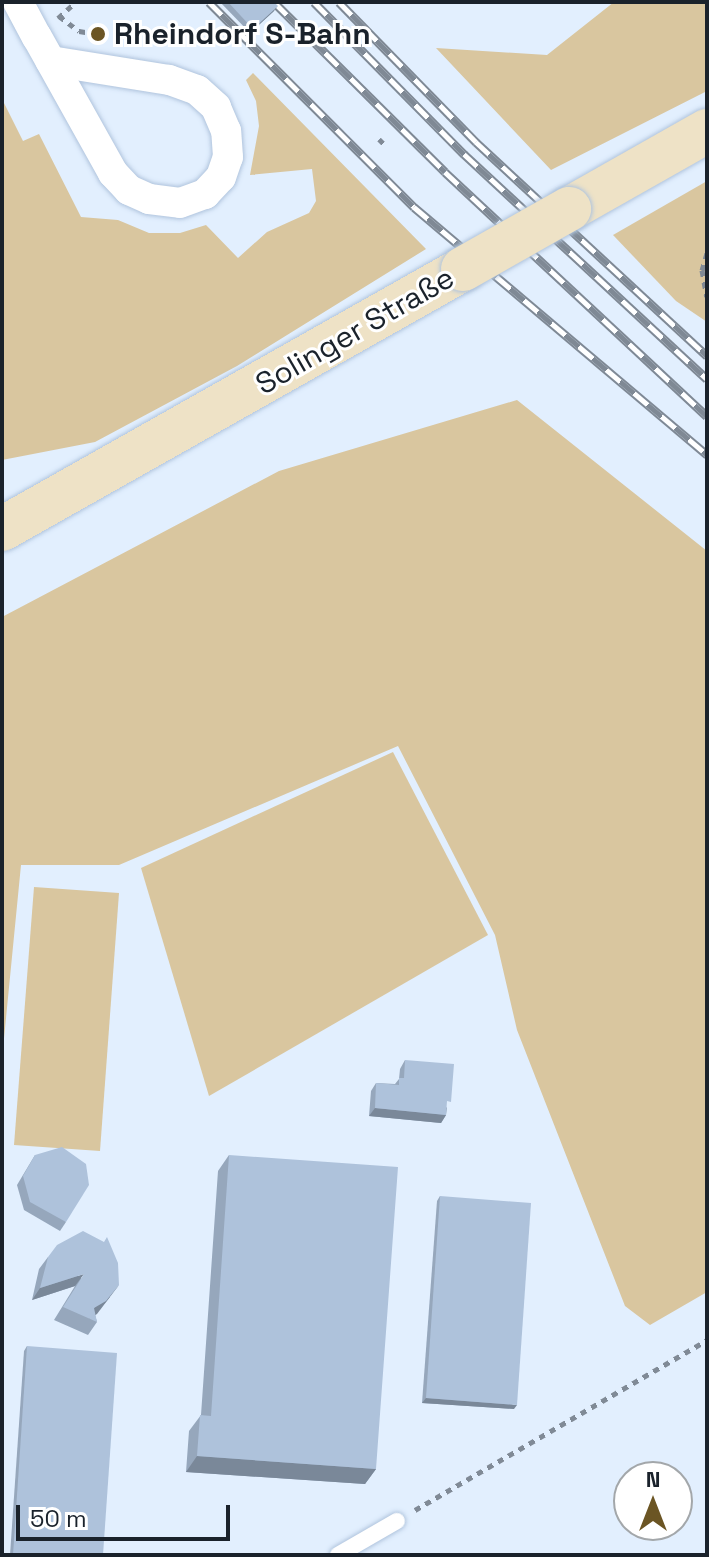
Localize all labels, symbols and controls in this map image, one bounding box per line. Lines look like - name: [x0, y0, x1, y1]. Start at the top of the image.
- place label: Rheindorf S-Bahn: [114, 16, 371, 52]
- marker: Rheindorf S-Bahn: [89, 25, 107, 43]
- street label: Solinger Straße: [249, 260, 461, 402]
- north arrow: [613, 1461, 693, 1541]
- text: N: [646, 1465, 660, 1493]
- scale bar: [20, 1489, 234, 1539]
- text: 50 m: [30, 1503, 87, 1534]

